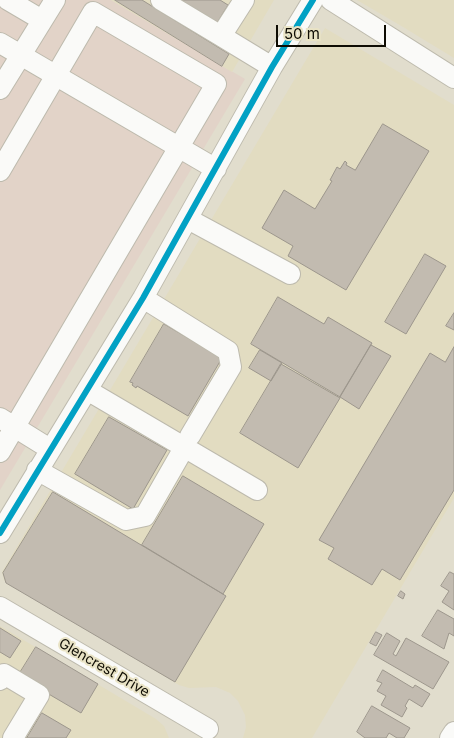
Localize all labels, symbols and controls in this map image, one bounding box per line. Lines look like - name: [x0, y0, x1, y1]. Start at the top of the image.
- scale bar: [279, 15, 389, 47]
- text: 50 m: [284, 24, 320, 43]
- street label: Glencrest Drive: [56, 635, 152, 701]

